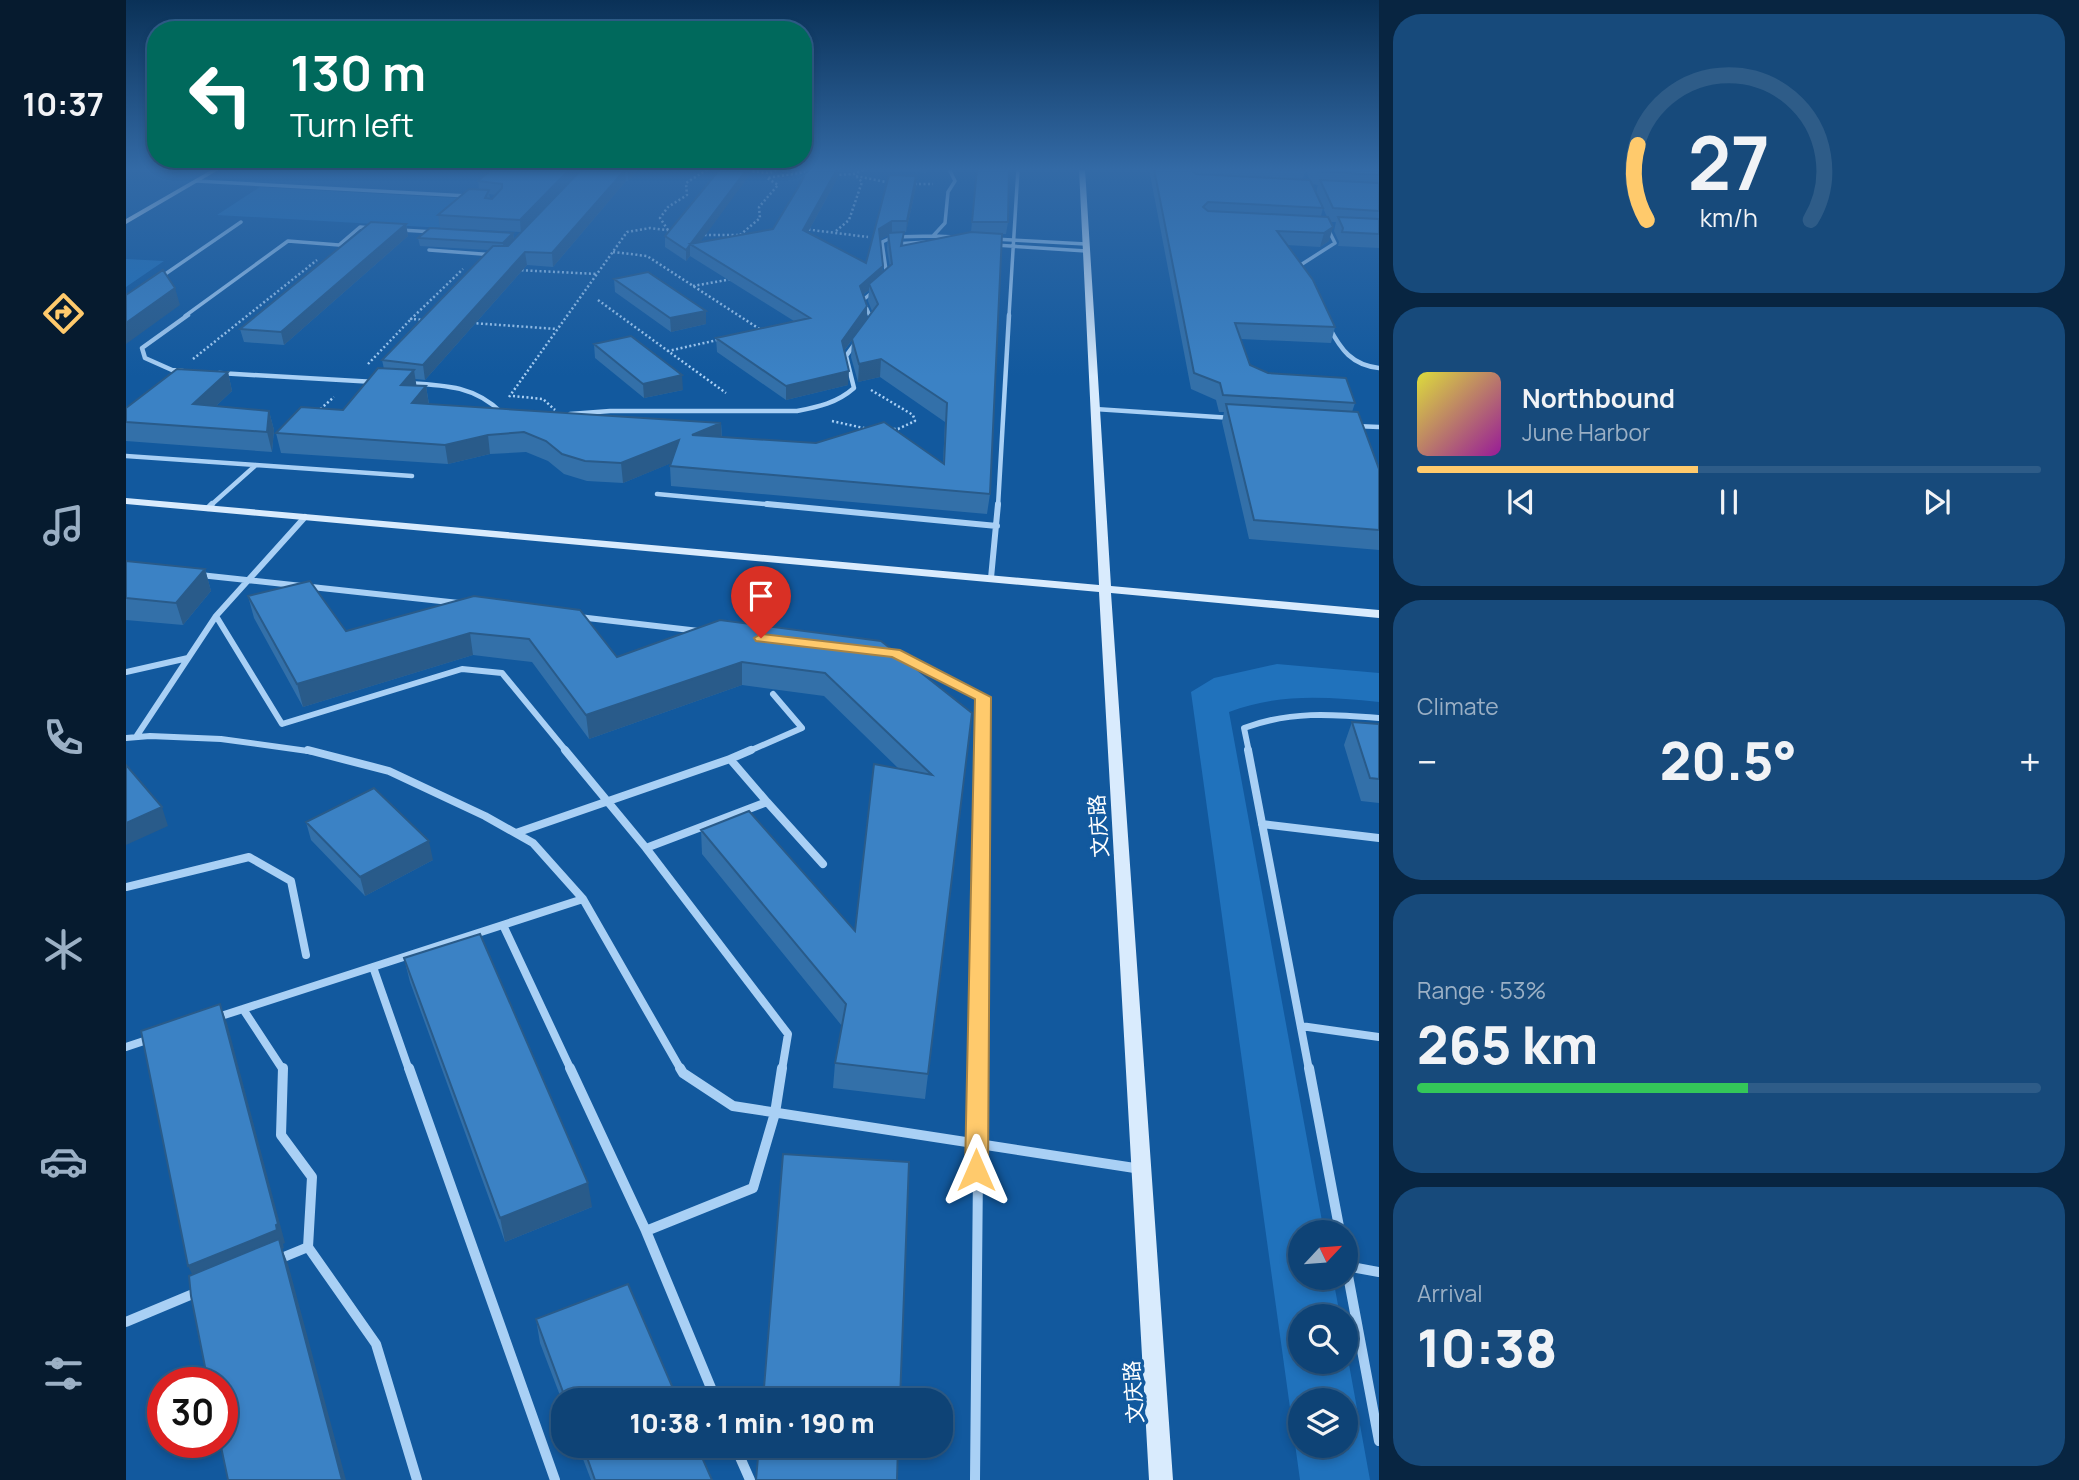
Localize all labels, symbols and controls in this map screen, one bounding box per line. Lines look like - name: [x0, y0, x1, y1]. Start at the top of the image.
- text: 130 m: [290, 39, 426, 106]
- icon: left: [175, 49, 266, 140]
- text: 10:37: [22, 82, 104, 126]
- text: Turn left: [290, 103, 414, 147]
- text: 27: [1688, 112, 1770, 212]
- text: km/h: [1700, 199, 1758, 234]
- icon: directions: [39, 289, 88, 338]
- text: Northbound: [1522, 380, 1675, 416]
- text: June Harbor: [1522, 416, 1650, 448]
- icon: previous: [1502, 483, 1540, 521]
- icon: pause: [1710, 483, 1748, 521]
- icon: next: [1918, 483, 1956, 521]
- icon: music: [39, 501, 88, 550]
- pin: [731, 566, 791, 638]
- icon: arrive: [742, 577, 780, 615]
- text: Climate: [1417, 690, 1499, 722]
- icon: phone: [39, 713, 88, 762]
- text: 20.5°: [1660, 725, 1797, 796]
- text: −: [1417, 735, 1438, 787]
- text: +: [2019, 735, 2041, 787]
- street label: 文庆路: [1082, 794, 1114, 858]
- icon: climate: [39, 925, 88, 974]
- text: Range · 53%: [1417, 974, 1546, 1006]
- text: 265 km: [1417, 1009, 1598, 1080]
- position arrow: [939, 1133, 1013, 1207]
- icon: car: [39, 1137, 88, 1186]
- north arrow: [1288, 1220, 1358, 1290]
- map controls: [1288, 1220, 1358, 1458]
- text: Arrival: [1417, 1277, 1483, 1309]
- button: search: [1288, 1304, 1358, 1374]
- text: 10:38: [1417, 1312, 1557, 1383]
- icon: filters: [39, 1349, 88, 1398]
- street label: 文庆路: [1117, 1360, 1149, 1424]
- speed limit sign: 30: [147, 1367, 238, 1458]
- button: layers: [1288, 1388, 1358, 1458]
- text: 10:38 · 1 min · 190 m: [629, 1405, 875, 1441]

